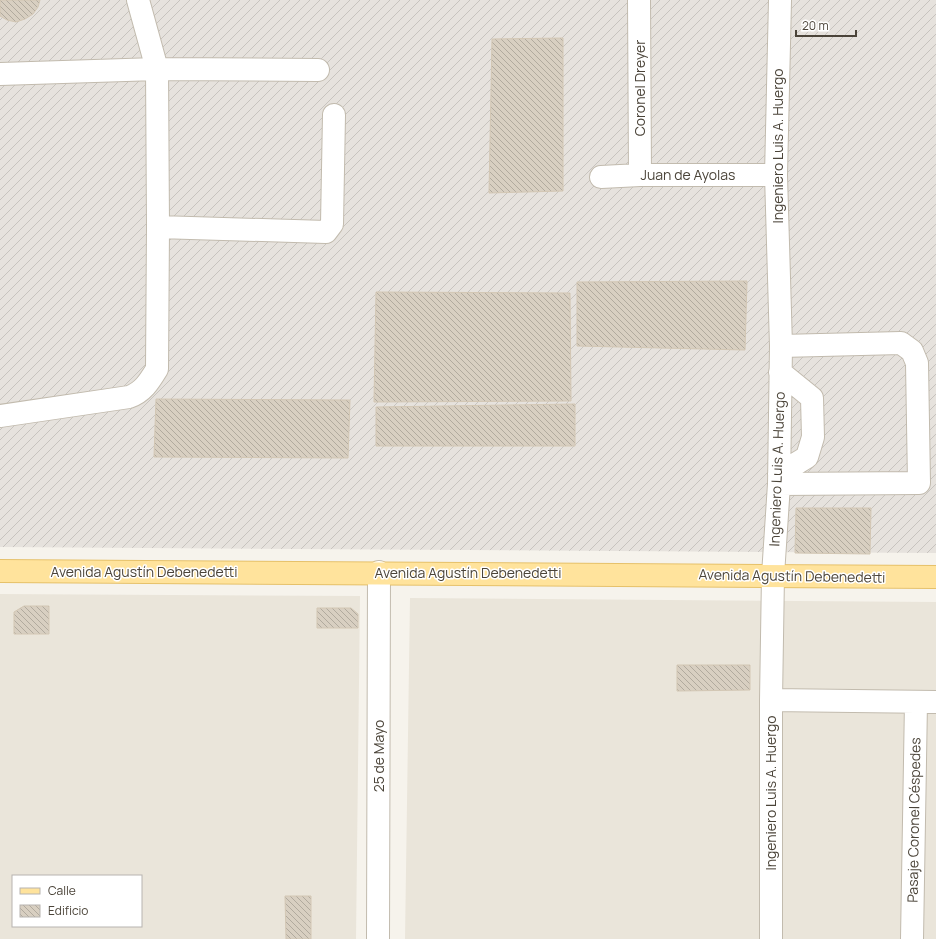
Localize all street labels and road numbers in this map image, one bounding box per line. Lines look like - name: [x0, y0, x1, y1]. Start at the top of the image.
- street label: Coronel Dreyer: [630, 40, 649, 136]
- street label: Ingeniero Luis A. Huergo: [768, 68, 787, 224]
- street label: Juan de Ayolas: [641, 165, 735, 184]
- street label: Ingeniero Luis A. Huergo: [764, 391, 789, 547]
- street label: Avenida Agustín Debenedetti: [51, 562, 237, 581]
- street label: Avenida Agustín Debenedetti: [375, 563, 561, 582]
- street label: Avenida Agustín Debenedetti: [698, 564, 886, 587]
- street label: Ingeniero Luis A. Huergo: [761, 715, 780, 871]
- street label: 25 de Mayo: [369, 720, 388, 792]
- street label: Pasaje Coronel Céspedes: [903, 737, 924, 903]

